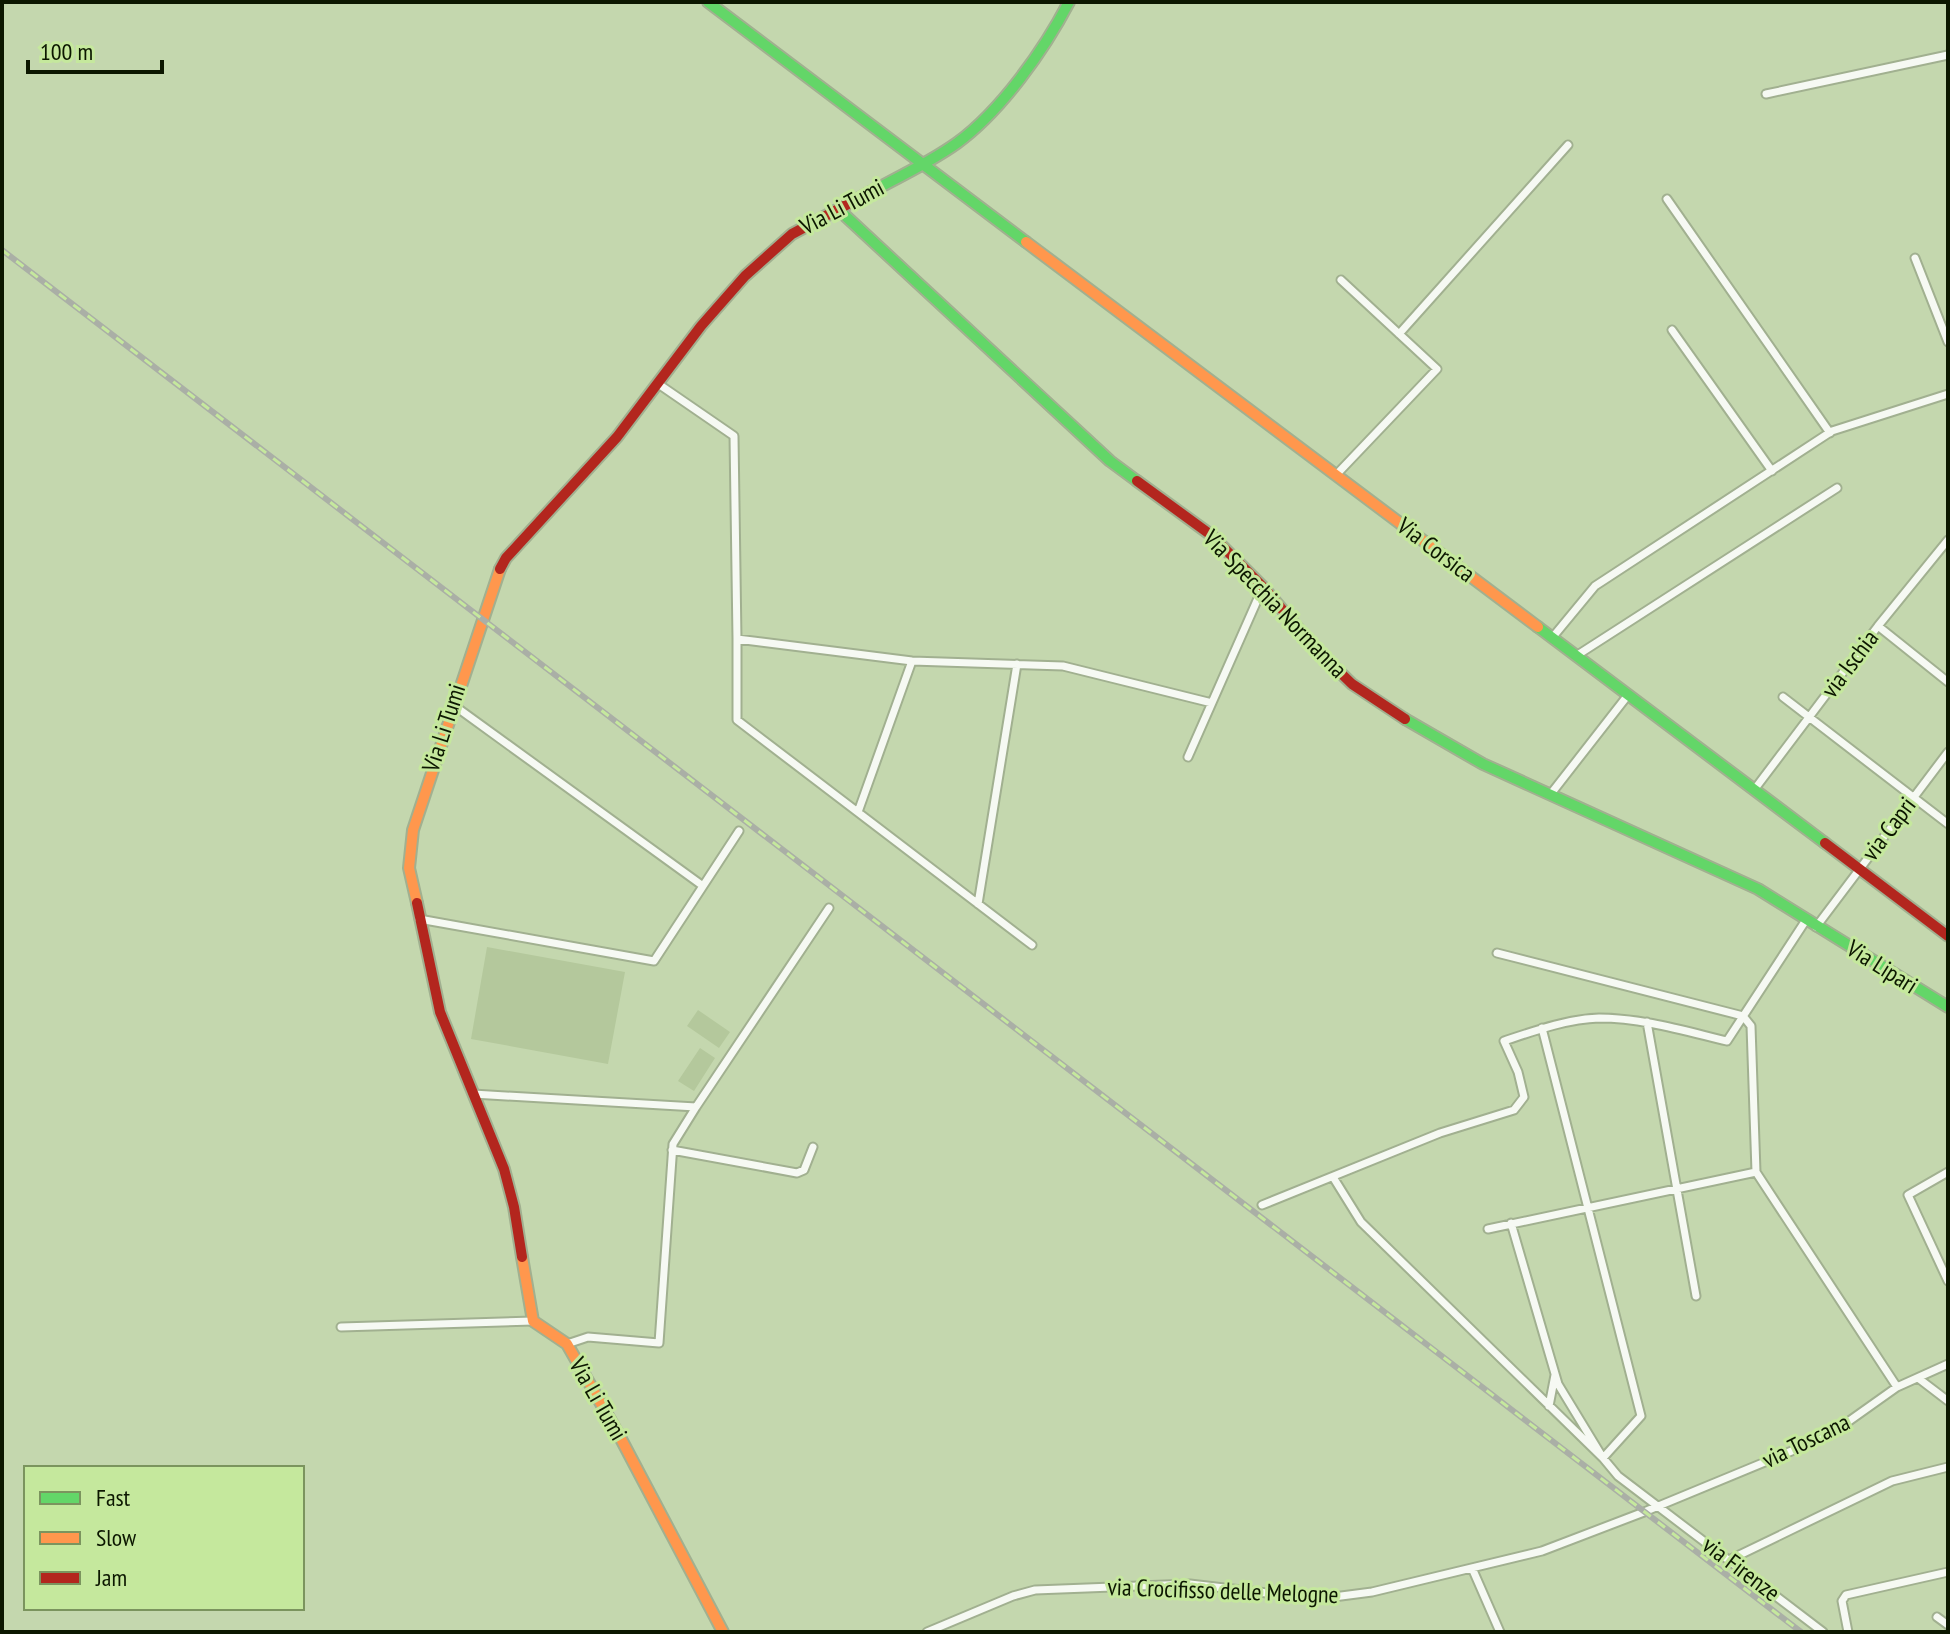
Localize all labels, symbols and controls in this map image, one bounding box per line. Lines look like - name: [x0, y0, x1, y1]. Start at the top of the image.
- scale bar: [28, 24, 162, 74]
- text: 100 m: [40, 36, 93, 67]
- street label: Via Li Tumi: [794, 172, 889, 242]
- street label: Via Corsica: [1390, 510, 1481, 589]
- street label: Via Specchia Normanna: [1196, 522, 1354, 684]
- street label: via Ischia: [1814, 624, 1885, 704]
- street label: Via Li Tumi: [414, 680, 472, 777]
- street label: via Capri: [1855, 791, 1923, 867]
- street label: Via Lipari: [1840, 932, 1924, 1000]
- street label: Via Li Tumi: [562, 1351, 635, 1446]
- street label: via Toscana: [1757, 1406, 1855, 1475]
- legend: [24, 1466, 304, 1610]
- text: Fast: [96, 1482, 131, 1513]
- text: Slow: [96, 1522, 137, 1553]
- street label: via Firenze: [1696, 1529, 1786, 1608]
- text: Jam: [95, 1562, 127, 1593]
- street label: via Crocifisso delle Melogne: [1107, 1571, 1339, 1610]

